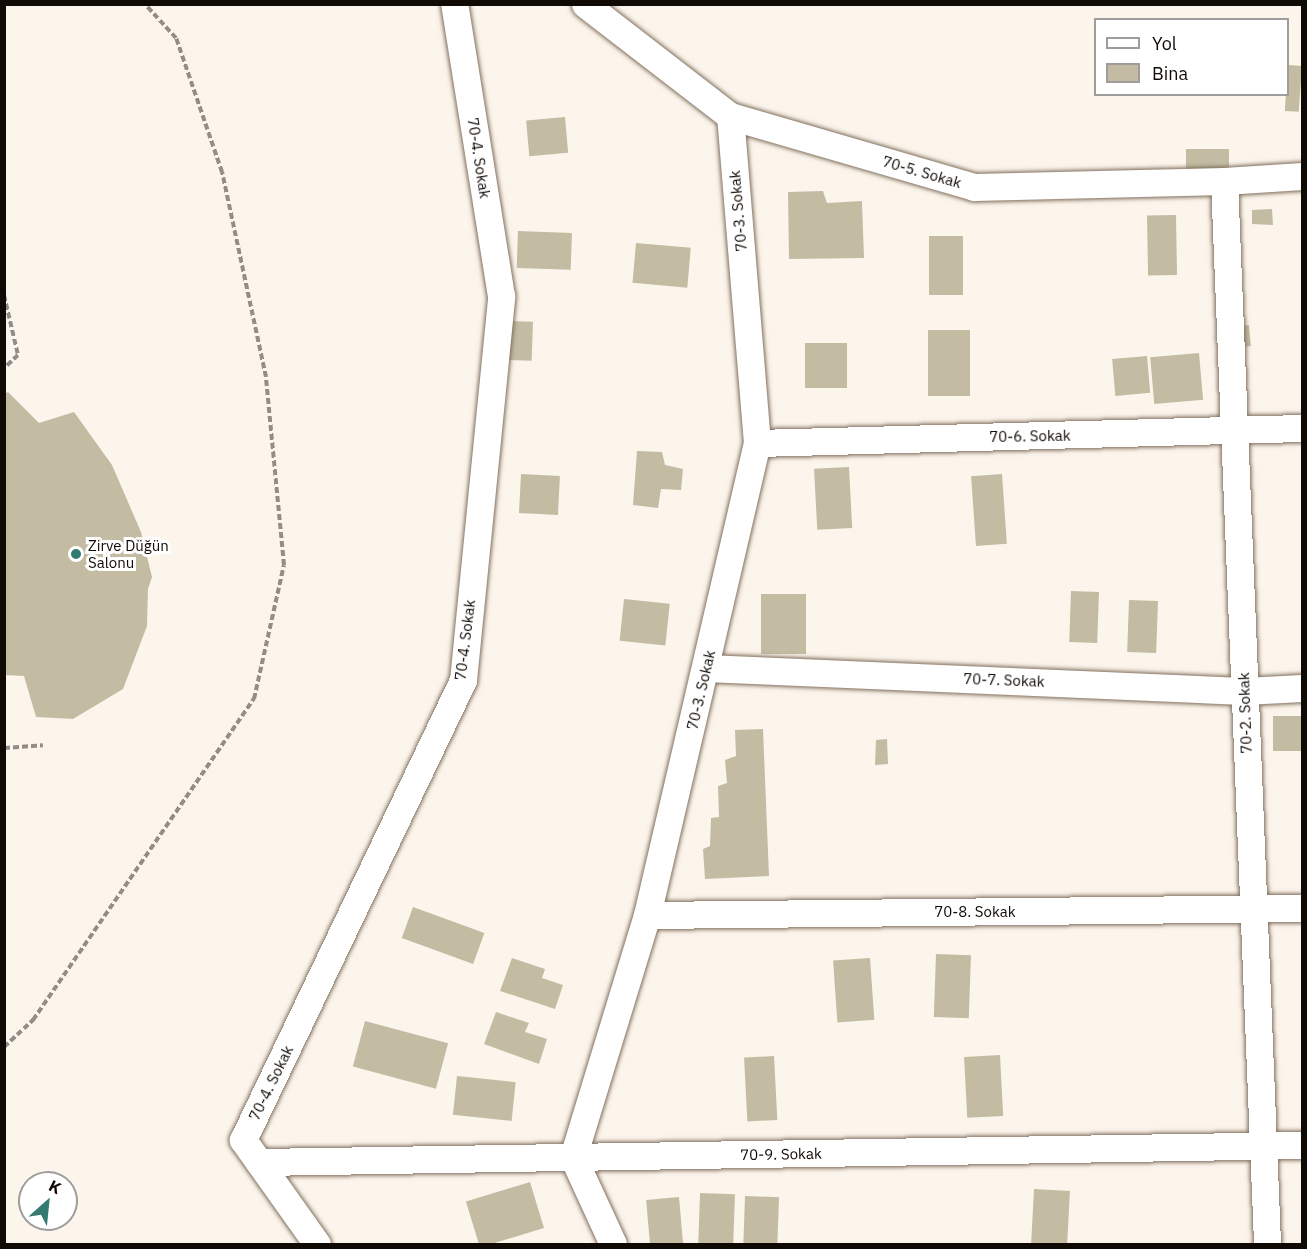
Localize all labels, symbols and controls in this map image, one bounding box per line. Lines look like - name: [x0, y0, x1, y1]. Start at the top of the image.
- legend: [1094, 18, 1289, 96]
- text: Yol: [1152, 32, 1177, 55]
- text: Bina: [1152, 62, 1188, 85]
- street label: 70-4. Sokak: [464, 116, 494, 200]
- street label: 70-5. Sokak: [880, 152, 964, 192]
- street label: 70-3. Sokak: [725, 170, 751, 252]
- street label: 70-6. Sokak: [989, 426, 1071, 446]
- place label: Zirve Düğün Salonu: [88, 536, 169, 571]
- marker: Zirve Düğün Salonu: [69, 547, 83, 561]
- street label: 70-4. Sokak: [451, 598, 479, 682]
- street label: 70-3. Sokak: [683, 648, 719, 732]
- street label: 70-7. Sokak: [963, 670, 1045, 690]
- street label: 70-2. Sokak: [1235, 672, 1255, 754]
- street label: 70-8. Sokak: [934, 903, 1016, 921]
- street label: 70-4. Sokak: [245, 1042, 297, 1124]
- street label: 70-9. Sokak: [740, 1144, 822, 1164]
- north arrow: [18, 1171, 78, 1231]
- text: K: [46, 1175, 65, 1198]

